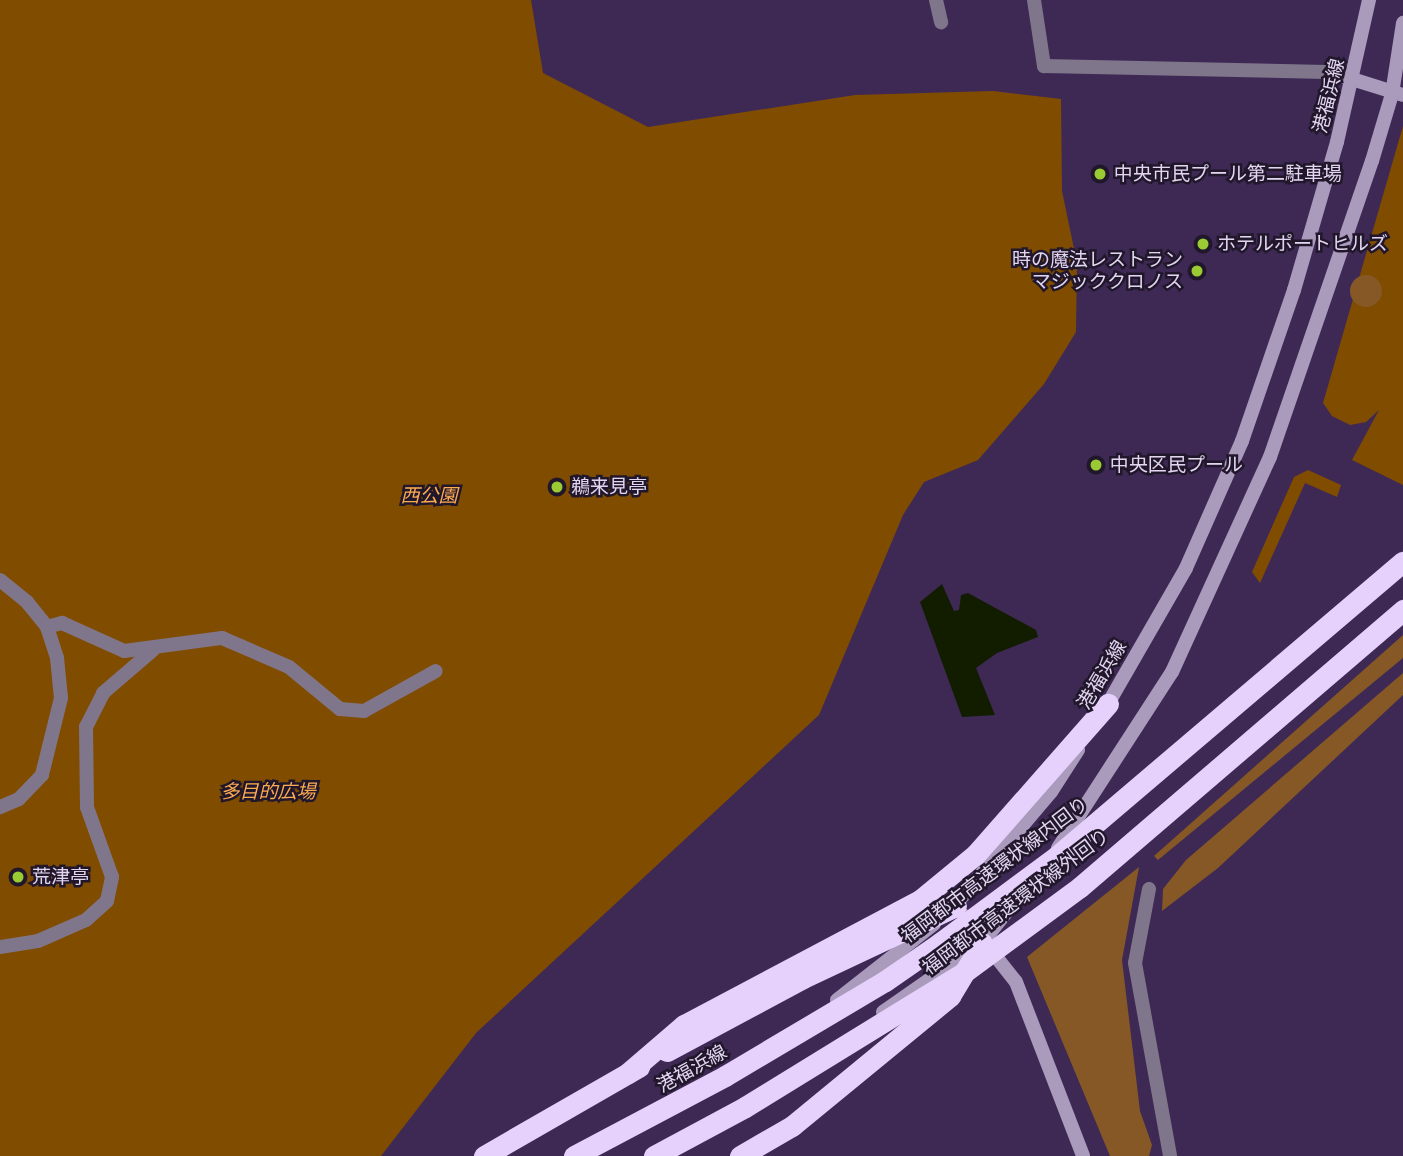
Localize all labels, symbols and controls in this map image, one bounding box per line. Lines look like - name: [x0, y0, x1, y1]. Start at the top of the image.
- street label: 港福浜線: [1309, 56, 1349, 136]
- place label: 中央市民プール第二駐車場: [1114, 163, 1342, 185]
- marker: 中央市民プール第二駐車場: [1092, 166, 1108, 182]
- place label: ホテルポートヒルズ: [1217, 233, 1388, 255]
- marker: ホテルポートヒルズ: [1195, 236, 1211, 252]
- place label: 時の魔法レストラン マジッククロノス: [1012, 249, 1183, 293]
- marker: 時の魔法レストラン マジッククロノス: [1189, 263, 1205, 279]
- place label: 中央区民プール: [1110, 454, 1243, 476]
- marker: 中央区民プール: [1088, 457, 1104, 473]
- place label: 鵜来見亭: [571, 476, 647, 498]
- marker: 鵜来見亭: [549, 479, 565, 495]
- park label: 西公園: [401, 485, 457, 507]
- street label: 港福浜線: [1073, 637, 1131, 713]
- park label: 多目的広場: [221, 781, 315, 803]
- street label: 福岡都市高速環状線内回り: [897, 792, 1093, 948]
- street label: 福岡都市高速環状線外回り: [918, 824, 1114, 980]
- place label: 荒津亭: [32, 866, 89, 888]
- marker: 荒津亭: [10, 869, 26, 885]
- street label: 港福浜線: [653, 1041, 731, 1097]

